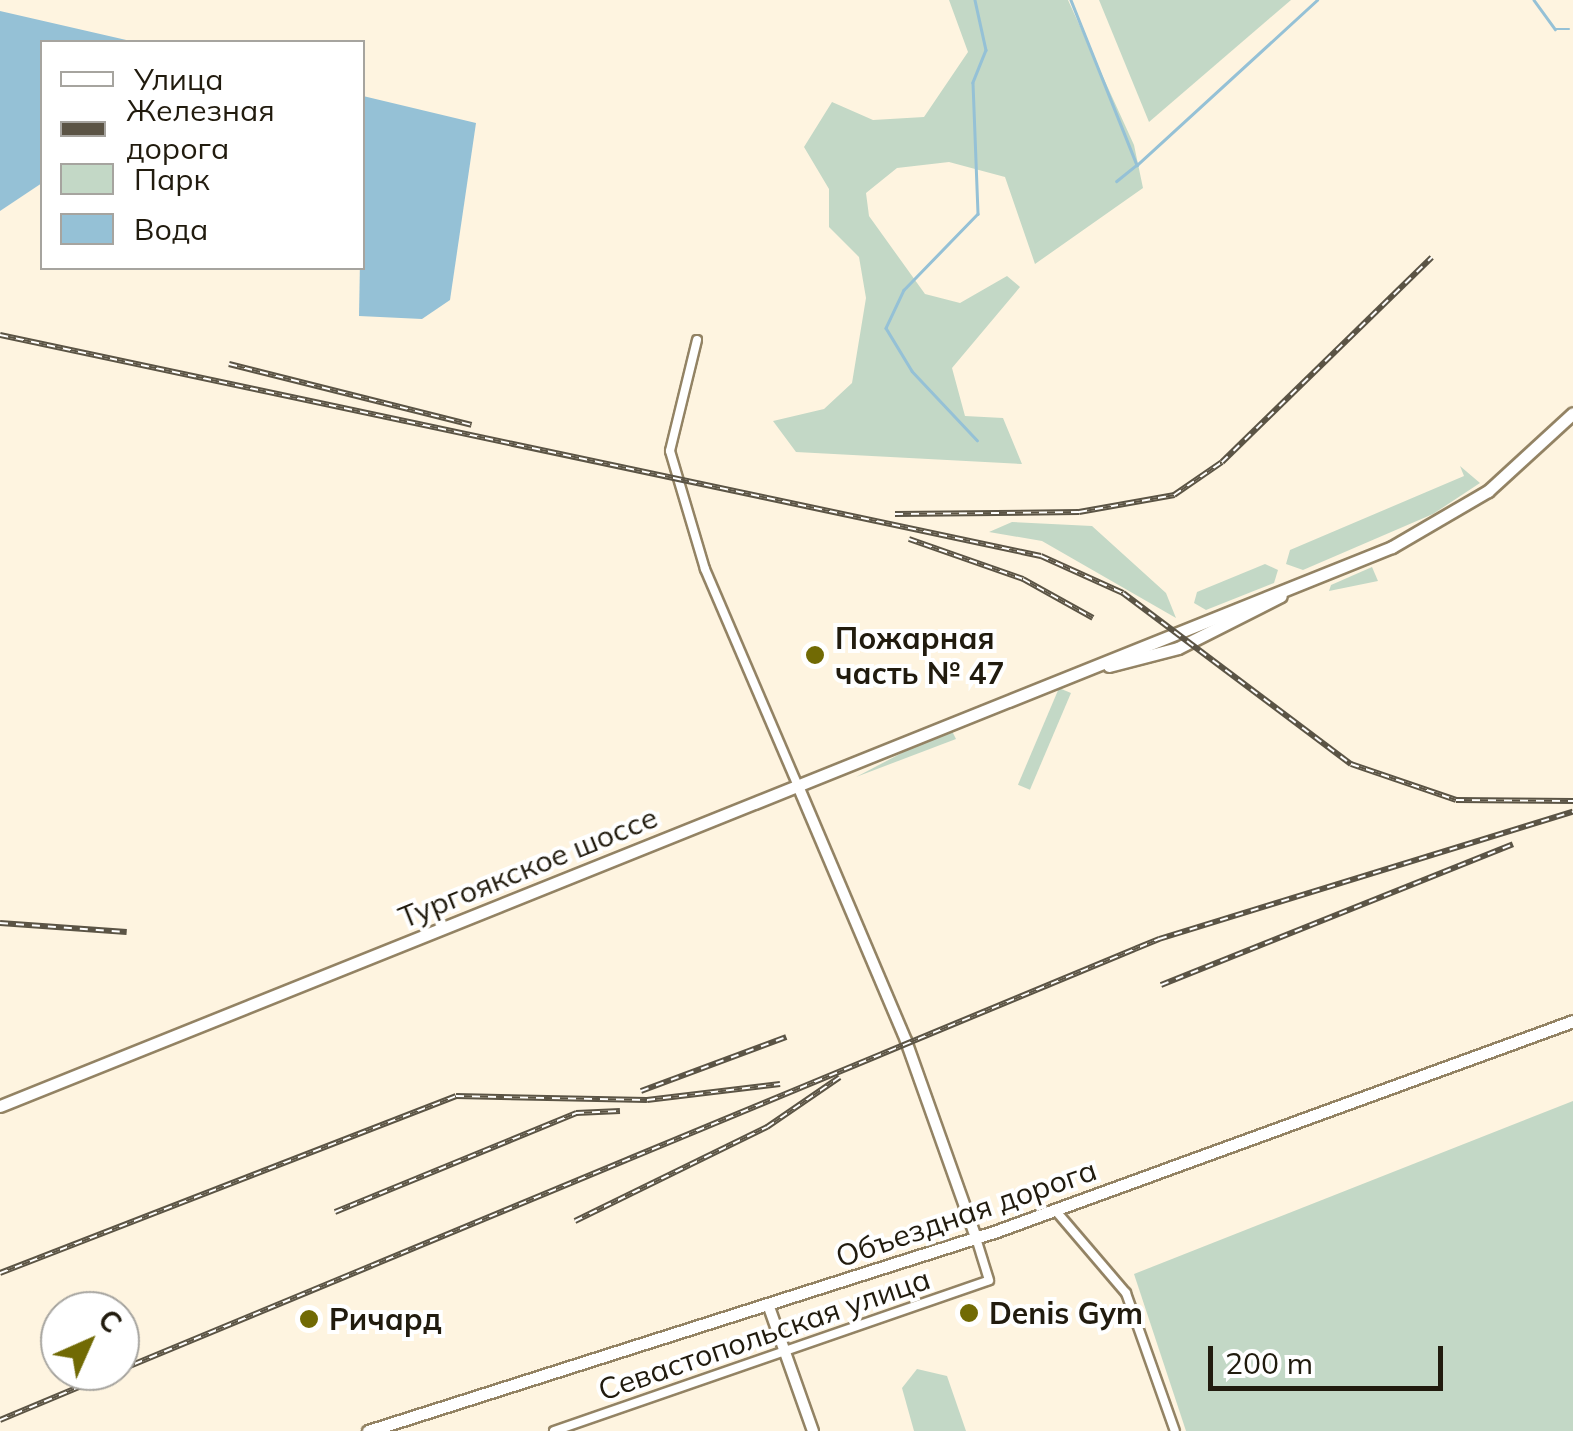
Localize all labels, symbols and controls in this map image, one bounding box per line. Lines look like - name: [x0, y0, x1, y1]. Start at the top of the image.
- legend: [40, 40, 365, 270]
- text: Улица: [134, 60, 224, 98]
- text: Железная дорога: [126, 91, 275, 167]
- text: Парк: [134, 160, 210, 198]
- text: Вода: [134, 210, 208, 248]
- place label: Пожарная часть № 47: [835, 620, 1004, 690]
- marker: Пожарная часть № 47: [804, 644, 826, 666]
- street label: Тургоякское шоссе: [393, 799, 663, 935]
- street label: Объездная дорога: [831, 1151, 1101, 1275]
- street label: Севастопольская улица: [593, 1260, 935, 1408]
- north arrow: [40, 1291, 140, 1391]
- place label: Denis Gym: [989, 1295, 1143, 1331]
- place label: Ричард: [329, 1301, 442, 1337]
- text: С: [91, 1302, 129, 1340]
- marker: Denis Gym: [958, 1302, 980, 1324]
- marker: Ричард: [298, 1308, 320, 1330]
- scale bar: [1213, 1326, 1448, 1388]
- text: 200 m: [1225, 1344, 1313, 1382]

